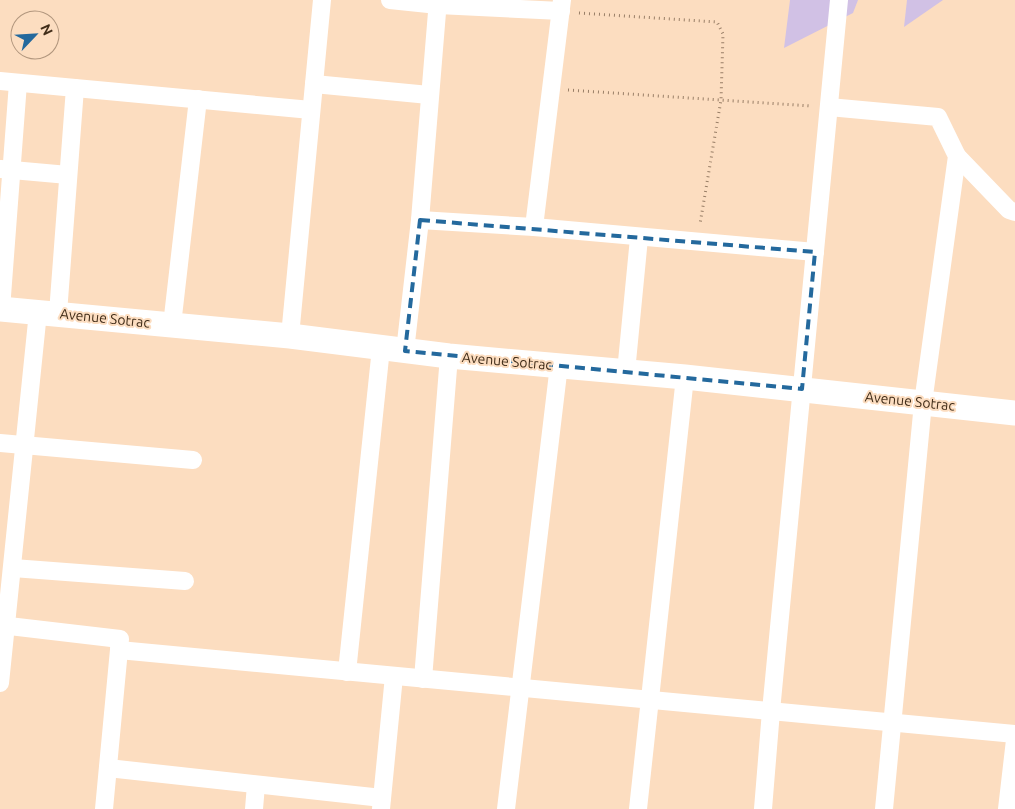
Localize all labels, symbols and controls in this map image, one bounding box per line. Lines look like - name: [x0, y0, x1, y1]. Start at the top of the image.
- north arrow: [10, 10, 60, 60]
- text: N: [37, 21, 56, 38]
- street label: Avenue Sotrac: [59, 305, 151, 331]
- street label: Avenue Sotrac: [461, 349, 553, 373]
- street label: Avenue Sotrac: [864, 388, 956, 414]

